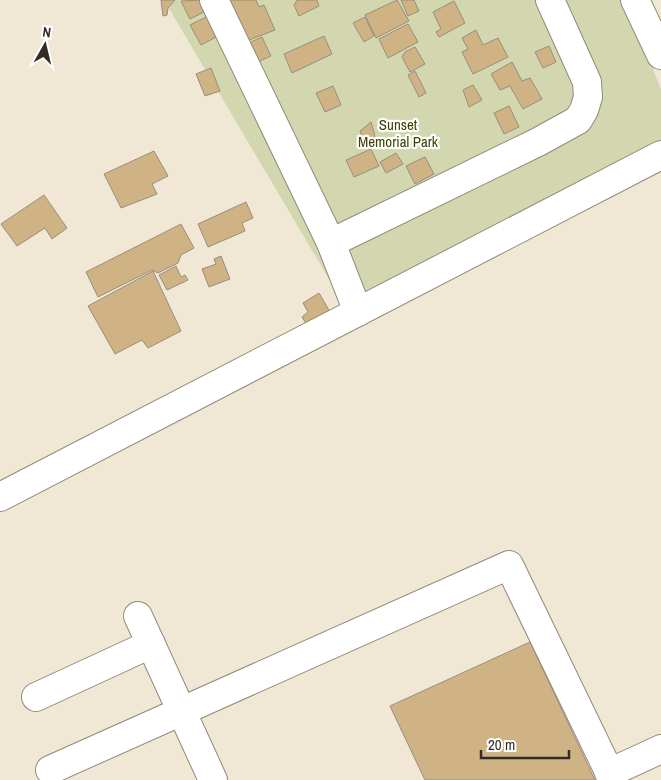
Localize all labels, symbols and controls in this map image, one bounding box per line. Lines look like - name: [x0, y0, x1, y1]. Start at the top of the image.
- north arrow: [20, 20, 70, 70]
- text: N: [41, 23, 52, 42]
- park label: Sunset Memorial Park: [358, 114, 439, 152]
- scale bar: [481, 728, 568, 760]
- text: 20 m: [488, 734, 515, 755]

